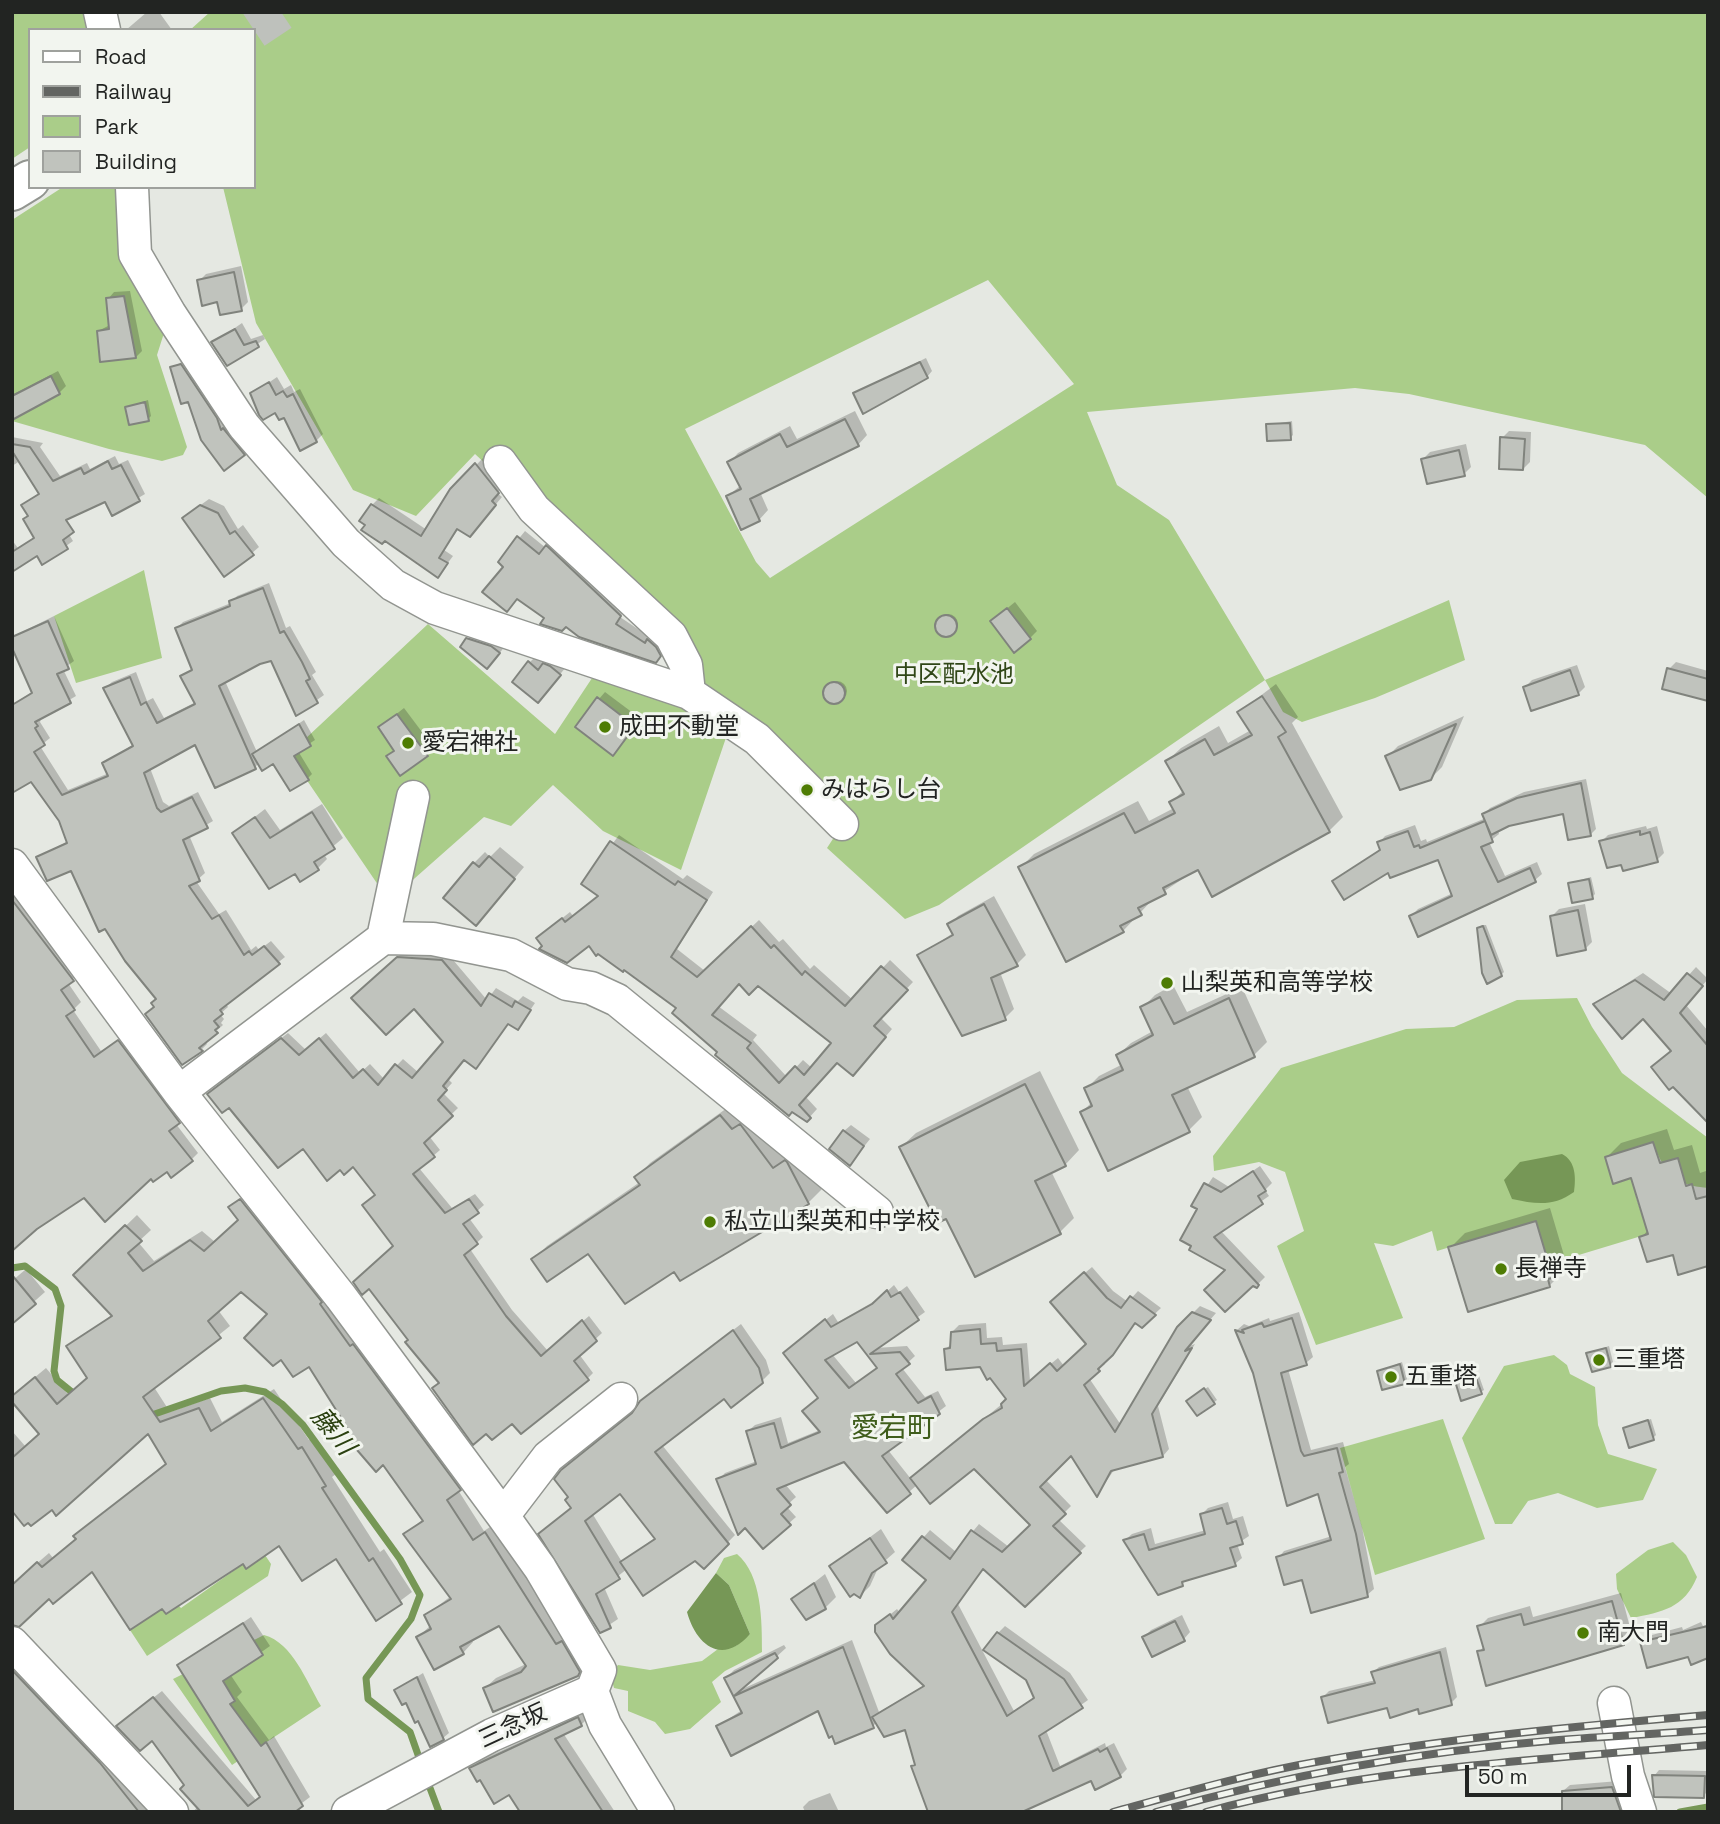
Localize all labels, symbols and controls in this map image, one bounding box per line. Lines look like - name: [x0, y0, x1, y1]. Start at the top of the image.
- legend: [28, 28, 256, 189]
- text: Road: [95, 43, 147, 70]
- text: Railway: [95, 78, 172, 105]
- text: Park: [95, 113, 139, 140]
- text: Building: [95, 148, 177, 175]
- park label: 中区配水池: [894, 661, 1014, 689]
- place label: 成田不動堂: [619, 713, 739, 741]
- marker: 成田不動堂: [597, 719, 613, 735]
- place label: 愛宕神社: [422, 729, 518, 757]
- marker: 愛宕神社: [400, 735, 416, 751]
- place label: みはらし台: [821, 776, 941, 804]
- marker: みはらし台: [799, 782, 815, 798]
- place label: 山梨英和高等学校: [1181, 969, 1373, 997]
- marker: 山梨英和高等学校: [1159, 975, 1175, 991]
- place label: 私立山梨英和中学校: [724, 1208, 940, 1236]
- marker: 私立山梨英和中学校: [702, 1214, 718, 1230]
- place label: 長禅寺: [1515, 1255, 1587, 1283]
- marker: 長禅寺: [1493, 1261, 1509, 1277]
- place label: 三重塔: [1613, 1346, 1685, 1374]
- marker: 三重塔: [1591, 1352, 1607, 1368]
- place label: 五重塔: [1405, 1363, 1477, 1391]
- marker: 五重塔: [1383, 1369, 1399, 1385]
- water label: 藤川: [304, 1402, 360, 1462]
- district label: 愛宕町: [851, 1412, 935, 1446]
- place label: 南大門: [1597, 1619, 1669, 1647]
- marker: 南大門: [1575, 1625, 1591, 1641]
- street label: 三念坂: [474, 1699, 552, 1755]
- scale bar: [1468, 1750, 1634, 1794]
- text: 50 m: [1478, 1763, 1528, 1790]

